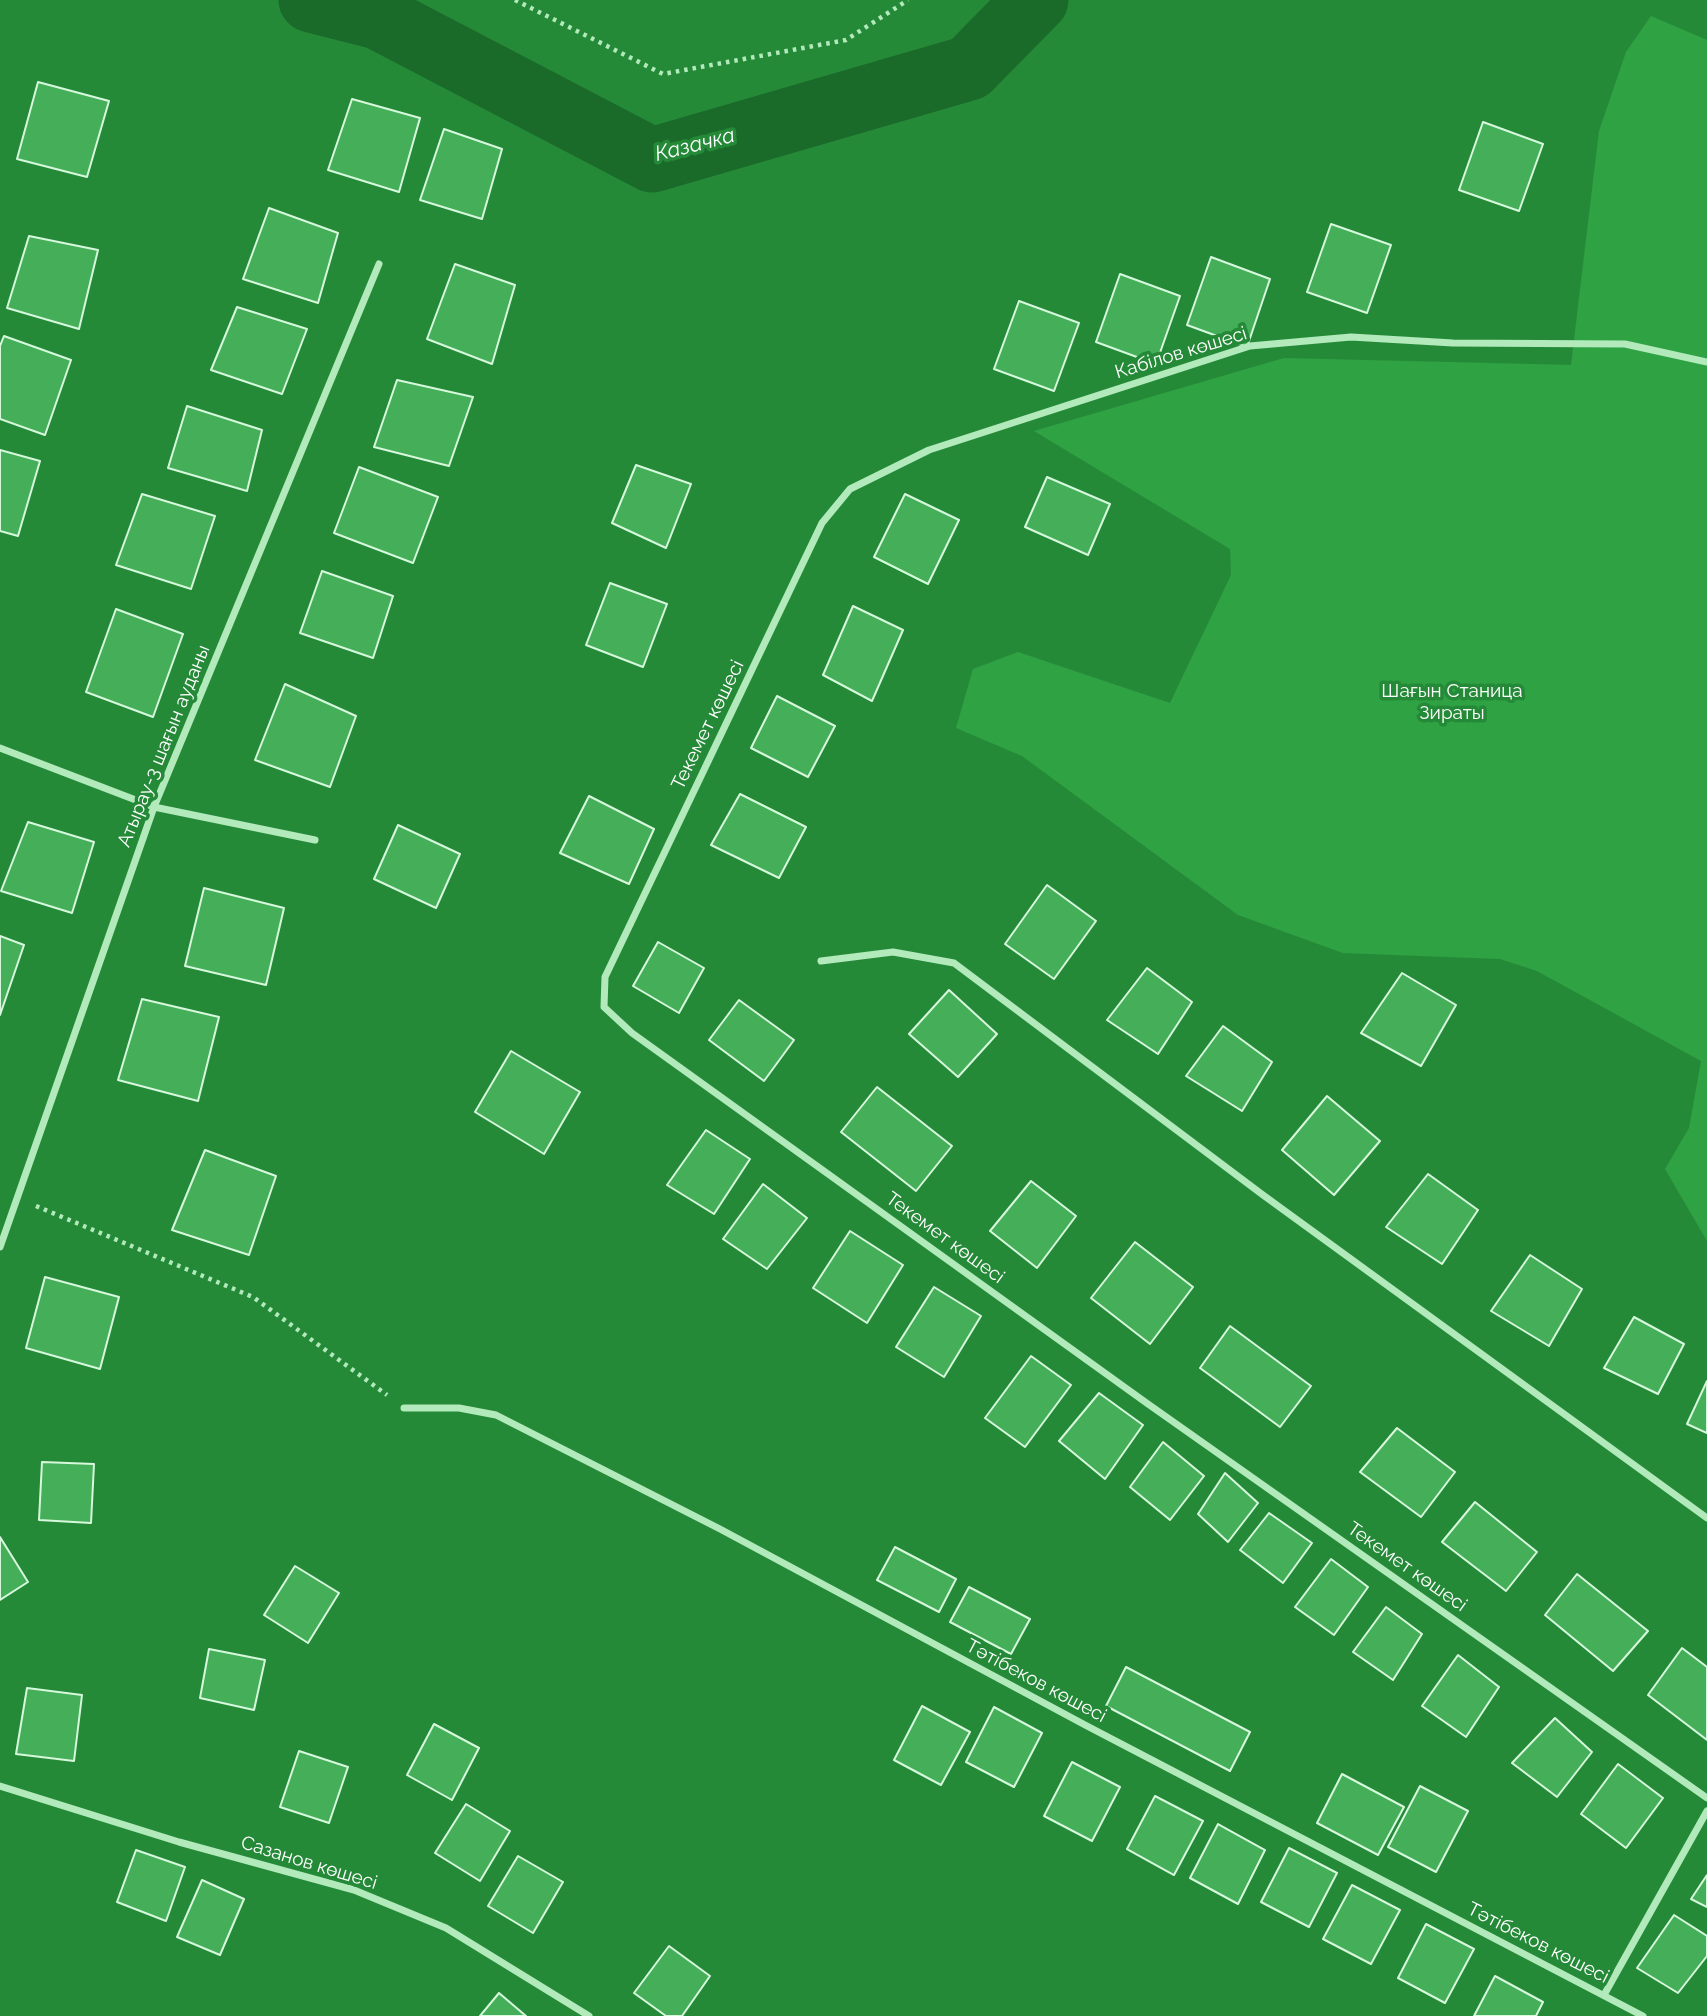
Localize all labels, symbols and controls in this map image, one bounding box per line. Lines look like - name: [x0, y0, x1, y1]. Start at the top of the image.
- water label: Казачка: [652, 123, 738, 167]
- street label: Кабілов көшесі: [1112, 322, 1250, 384]
- street label: Атырау-3 шағын ауданы: [113, 642, 215, 850]
- street label: Текемет көшесі: [667, 657, 749, 793]
- park label: Шағын Станица Зираты: [1381, 680, 1523, 724]
- street label: Текемет көшесі: [881, 1187, 1009, 1289]
- street label: Текемет көшесі: [1343, 1517, 1471, 1617]
- street label: Тәтібеков көшесі: [962, 1634, 1110, 1728]
- street label: Сазанов көшесі: [238, 1831, 380, 1895]
- street label: Тәтібеков көшесі: [1463, 1897, 1613, 1989]

